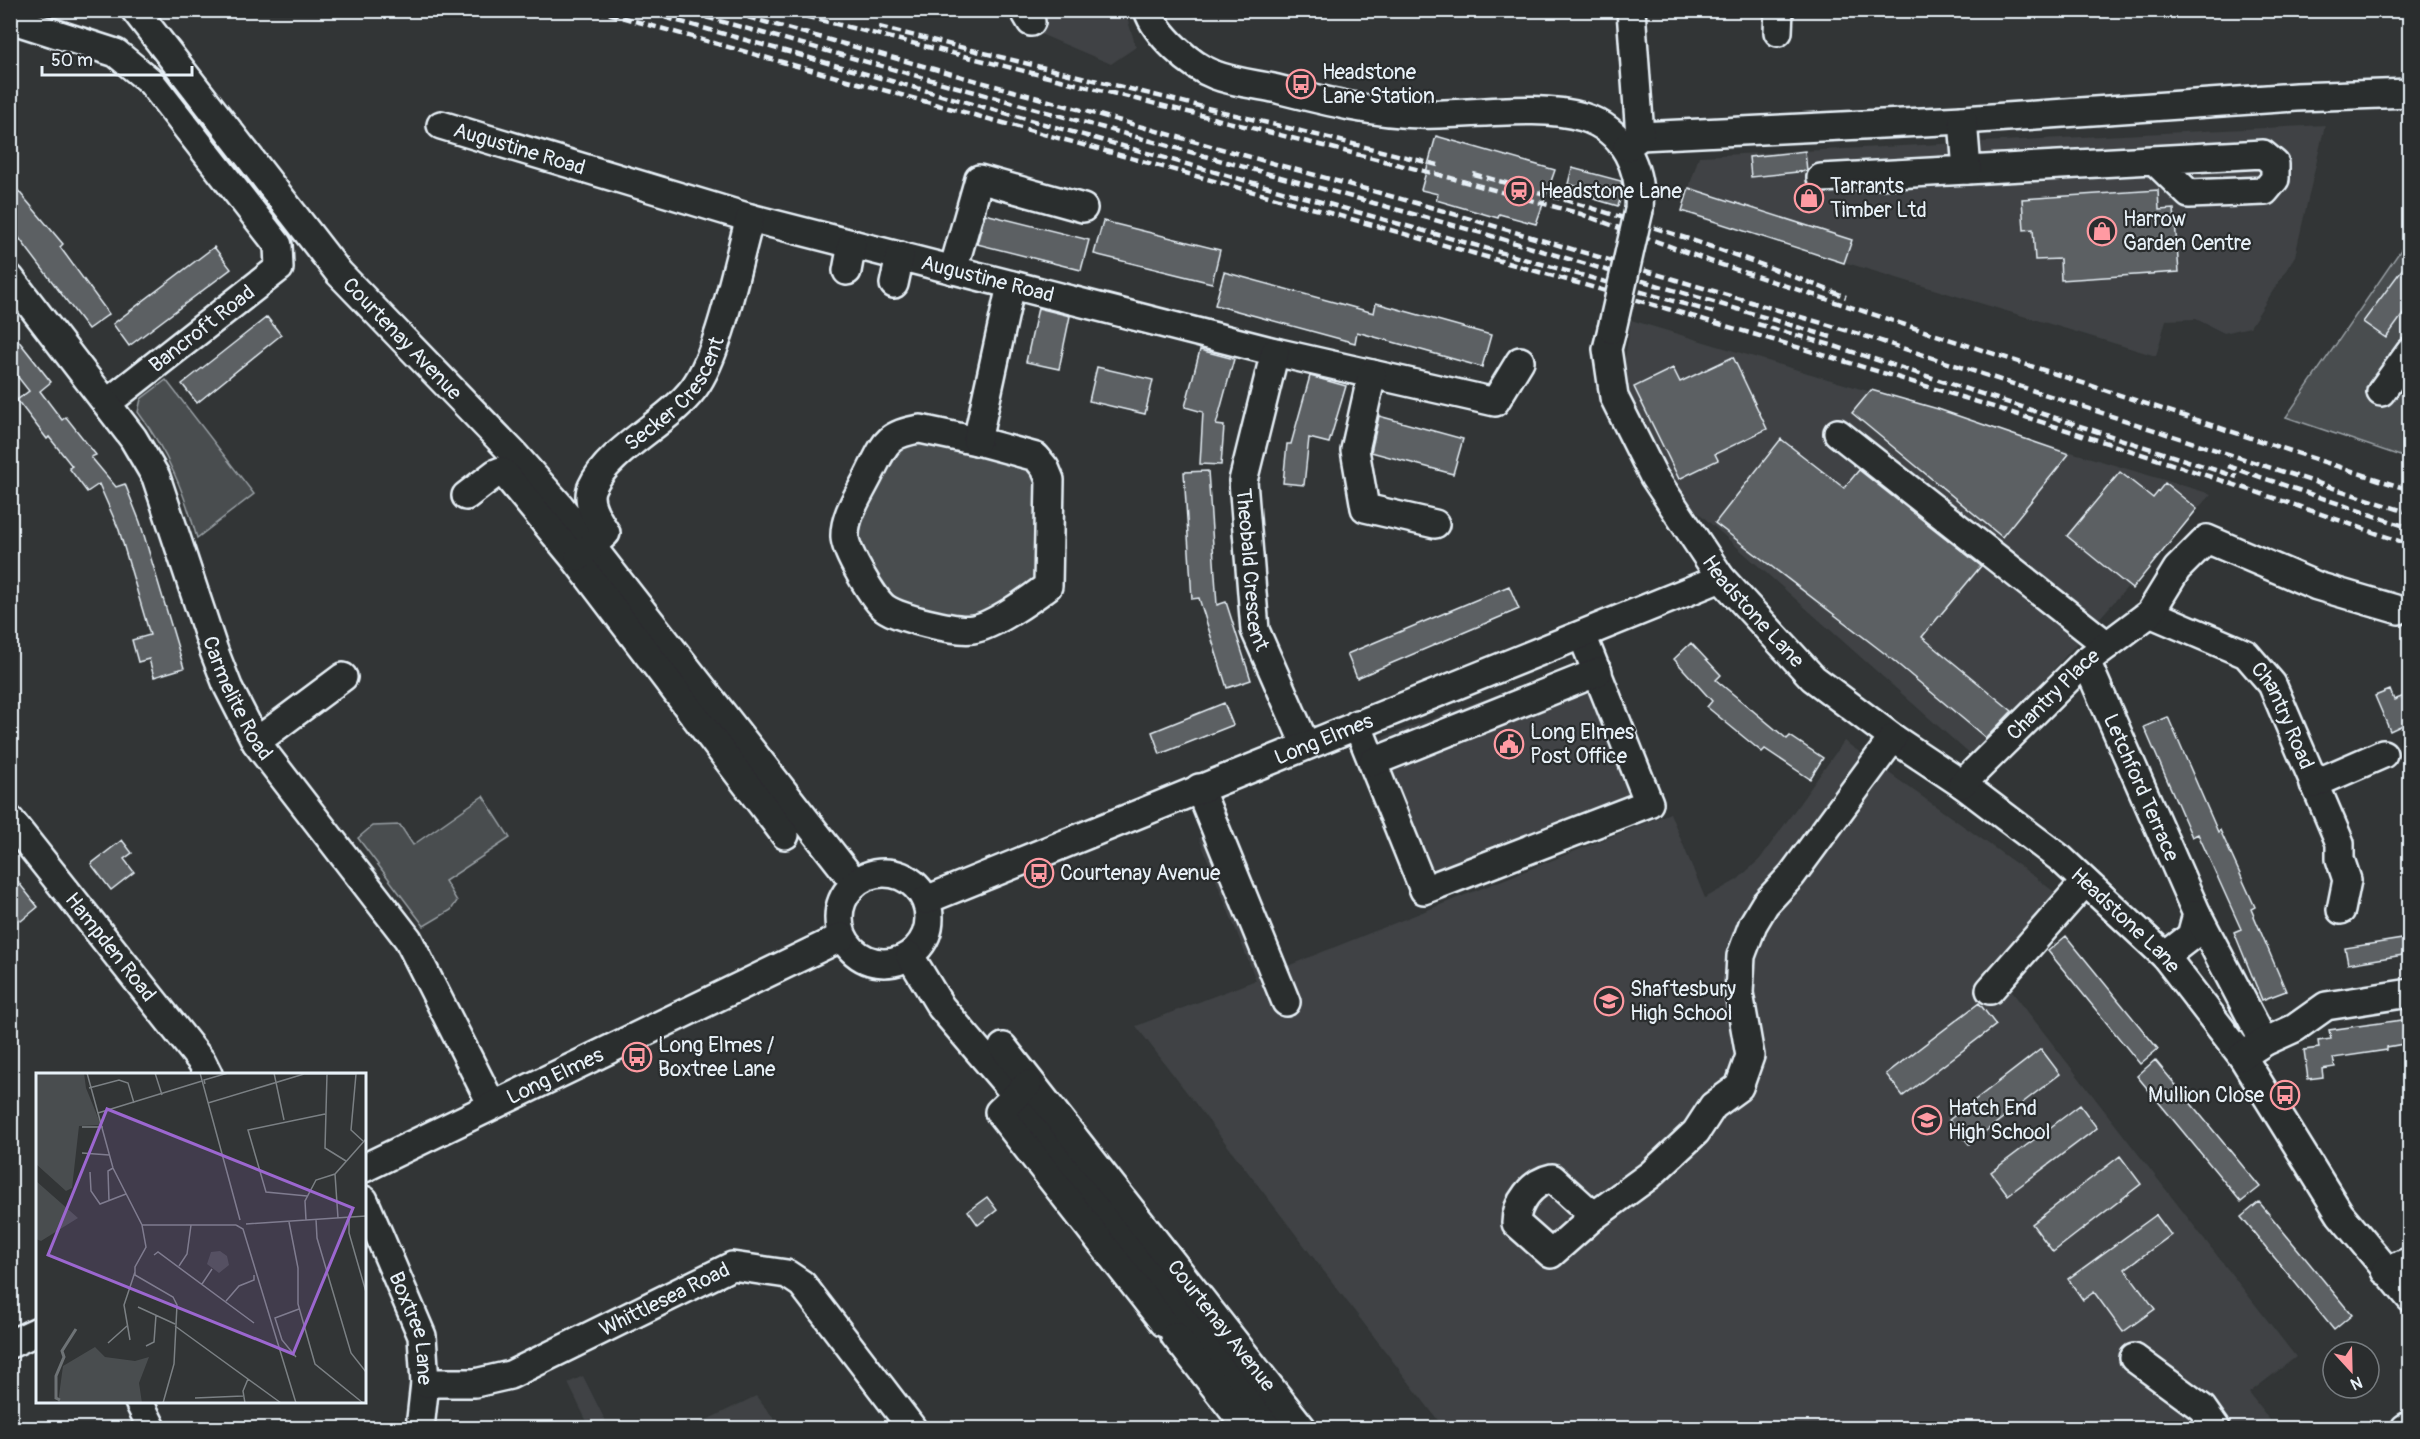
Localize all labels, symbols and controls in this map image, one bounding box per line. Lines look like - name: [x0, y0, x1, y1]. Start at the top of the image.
- scale bar: [42, 39, 192, 77]
- text: 50 m: [51, 49, 93, 72]
- place label: Headstone Lane Station: [1322, 59, 1435, 110]
- bus stop icon: Headstone Lane Station: [1285, 68, 1317, 100]
- street label: Augustine Road: [450, 116, 589, 181]
- place label: Tarrants Timber Ltd: [1830, 173, 1927, 224]
- station icon: Headstone Lane: [1503, 175, 1535, 207]
- place label: Headstone Lane: [1540, 178, 1682, 205]
- shop icon: Tarrants Timber Ltd: [1793, 182, 1825, 214]
- place label: Harrow Garden Centre: [2123, 206, 2252, 257]
- shop icon: Harrow Garden Centre: [2086, 215, 2118, 247]
- street label: Augustine Road: [918, 249, 1057, 309]
- street label: Courtenay Avenue: [337, 271, 468, 406]
- street label: Bancroft Road: [144, 279, 260, 379]
- street label: Secker Crescent: [619, 333, 730, 457]
- street label: Theobald Crescent: [1230, 487, 1276, 656]
- street label: Headstone Lane: [1696, 550, 1811, 674]
- street label: Carmelite Road: [196, 633, 279, 766]
- street label: Chantry Place: [2001, 642, 2106, 746]
- street label: Chantry Road: [2245, 656, 2320, 773]
- street label: Long Elmes: [1270, 707, 1378, 771]
- street label: Letchford Terrace: [2097, 709, 2186, 866]
- place label: Long Elmes Post Office: [1530, 719, 1635, 770]
- public building icon: Long Elmes Post Office: [1493, 728, 1525, 760]
- bus stop icon: Courtenay Avenue: [1023, 857, 1055, 889]
- place label: Courtenay Avenue: [1060, 860, 1221, 887]
- street label: Headstone Lane: [2065, 862, 2187, 979]
- street label: Hampden Road: [59, 887, 162, 1007]
- place label: Shaftesbury High School: [1630, 976, 1736, 1027]
- school or university icon: Shaftesbury High School: [1593, 985, 1625, 1017]
- place label: Long Elmes / Boxtree Lane: [658, 1032, 776, 1083]
- street label: Long Elmes: [502, 1041, 608, 1111]
- bus stop icon: Long Elmes / Boxtree Lane: [621, 1041, 653, 1073]
- inset map: [36, 1073, 366, 1403]
- bus stop icon: Mullion Close: [2269, 1079, 2301, 1111]
- place label: Mullion Close: [2148, 1082, 2265, 1109]
- place label: Hatch End High School: [1948, 1095, 2051, 1146]
- school or university icon: Hatch End High School: [1911, 1104, 1943, 1136]
- street label: Courtenay Avenue: [1161, 1254, 1282, 1397]
- street label: Whittlesea Road: [595, 1256, 734, 1342]
- street label: Boxtree Lane: [383, 1268, 439, 1386]
- north arrow: [2321, 1340, 2381, 1400]
- text: N: [2347, 1372, 2365, 1394]

